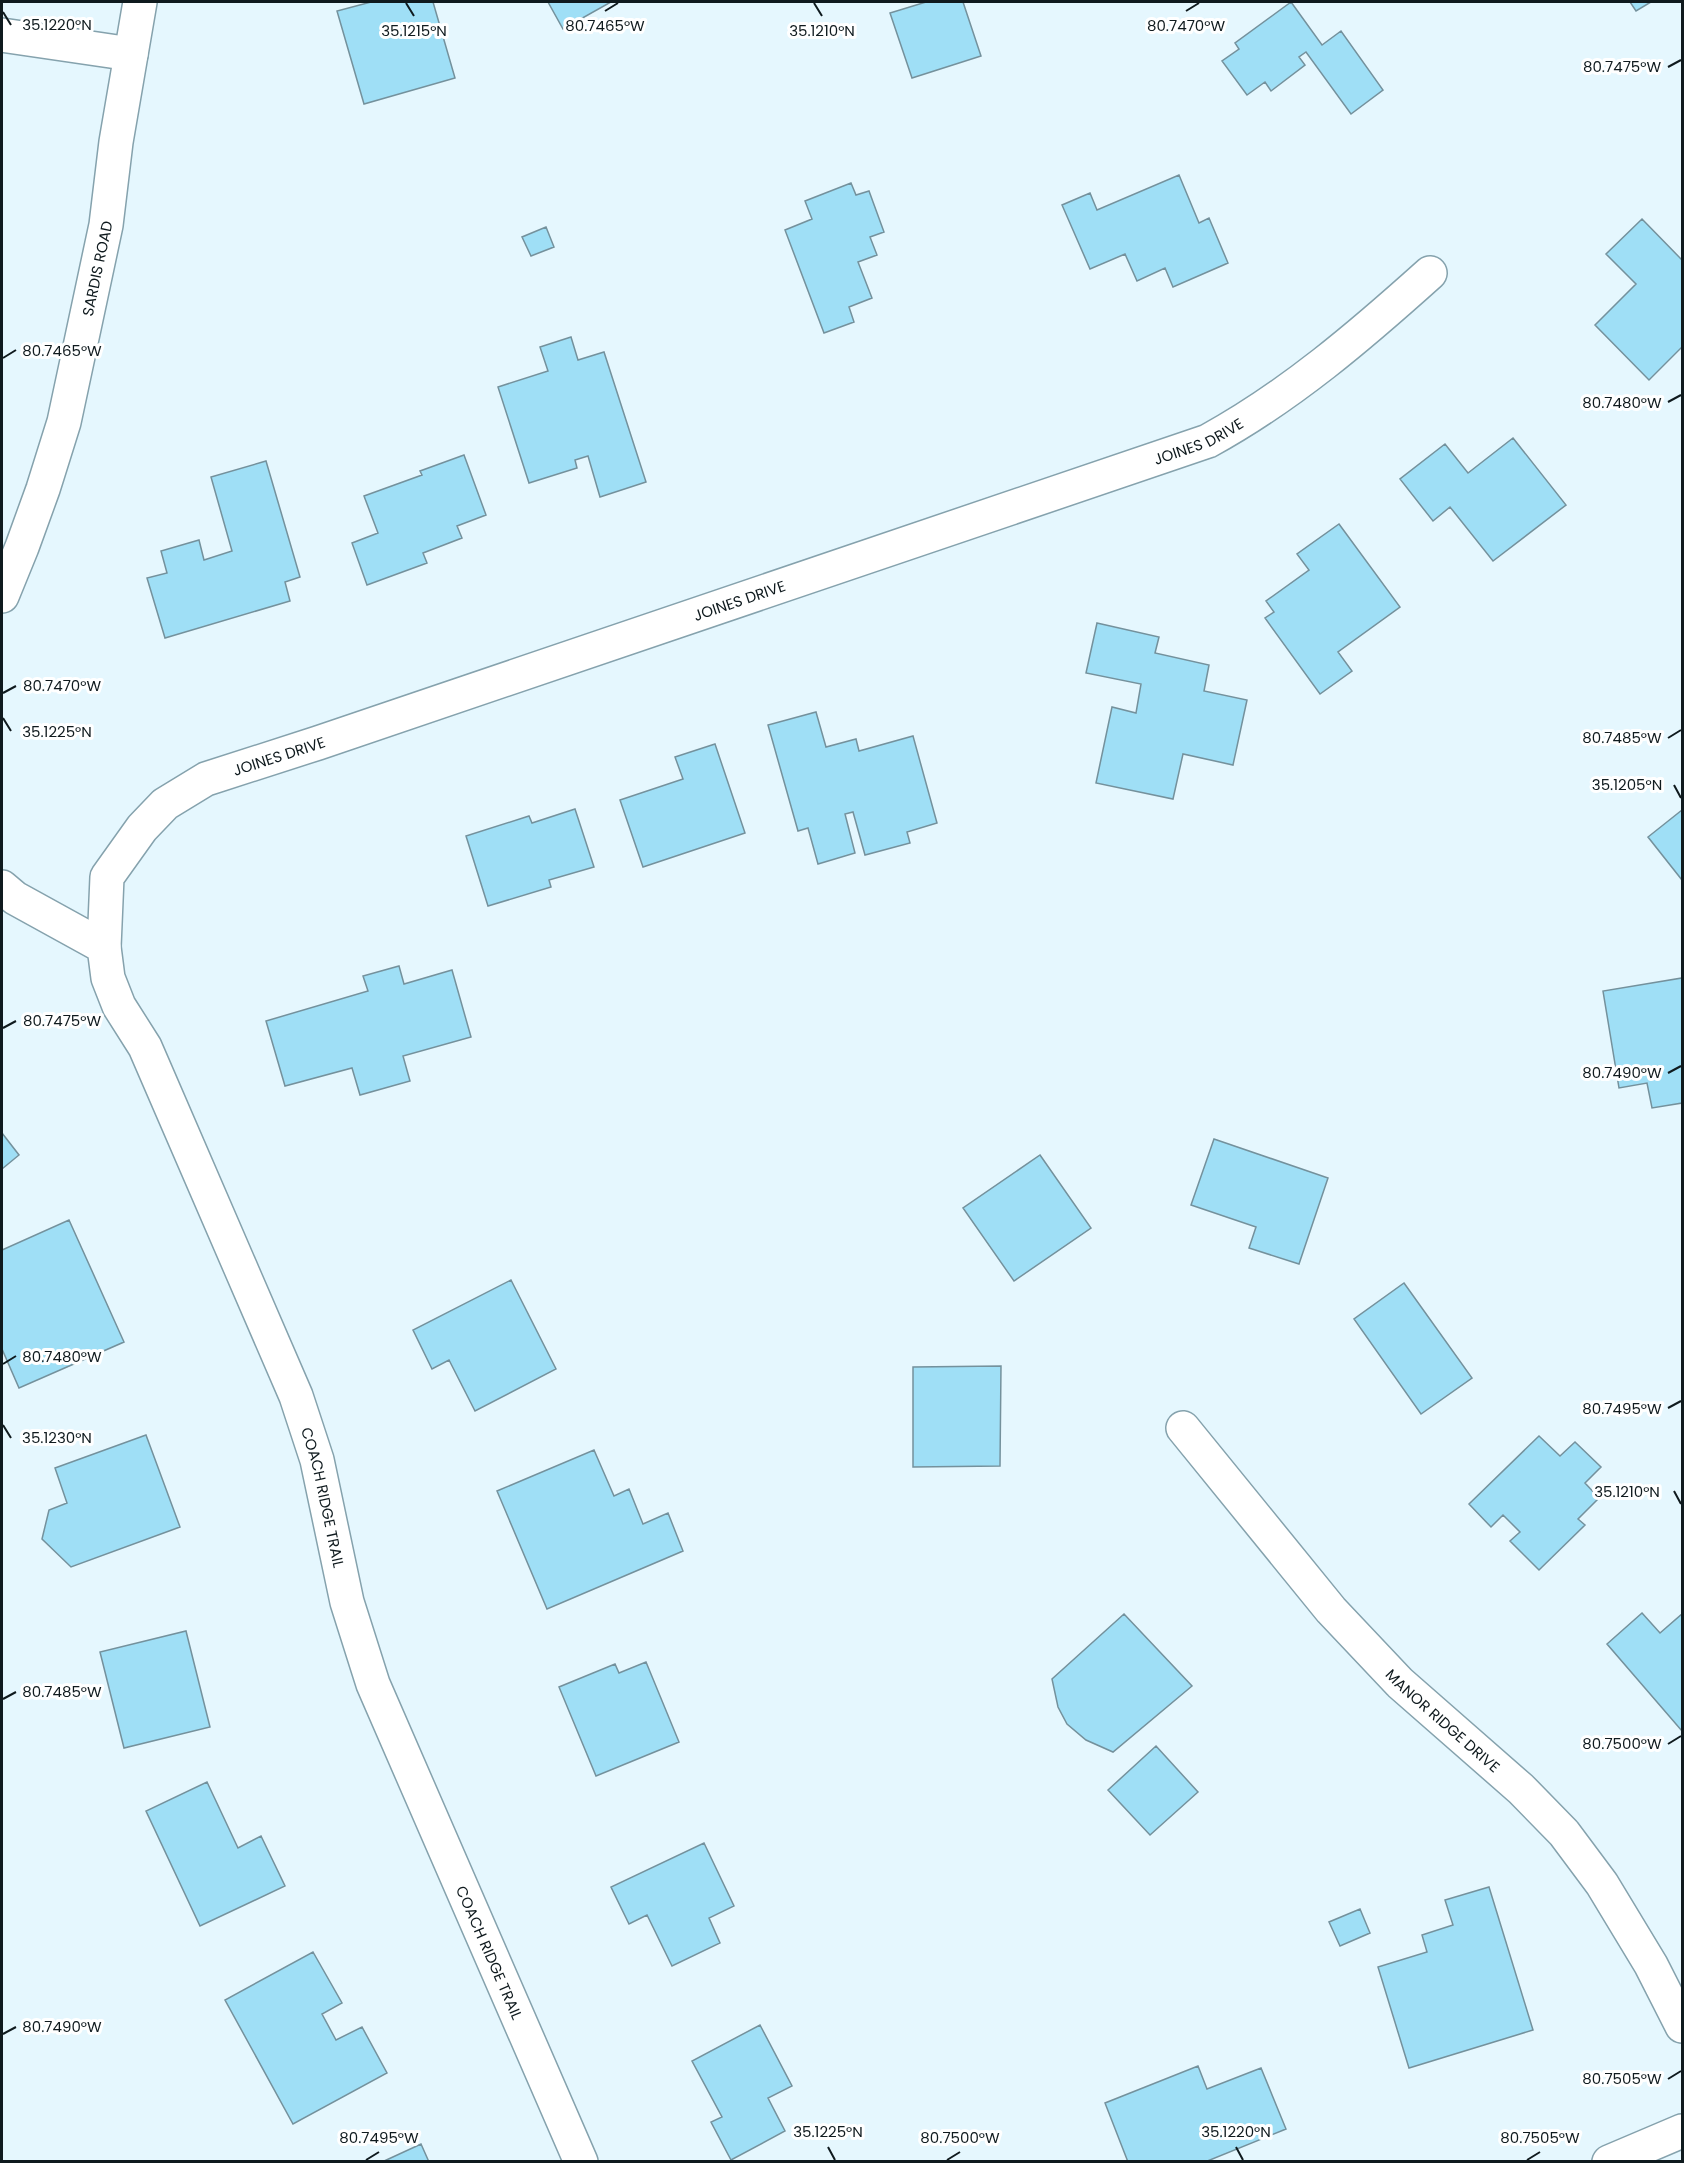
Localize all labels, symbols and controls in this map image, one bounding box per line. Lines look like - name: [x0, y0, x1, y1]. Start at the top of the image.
- text: 35.1220°N: [22, 14, 92, 35]
- text: 80.7465°W: [565, 15, 645, 36]
- text: 80.7470°W: [1147, 15, 1225, 36]
- text: 35.1215°N: [381, 20, 447, 41]
- text: 35.1210°N: [789, 20, 855, 41]
- text: 80.7475°W: [1583, 56, 1661, 77]
- street label: SARDIS ROAD: [76, 219, 117, 318]
- text: 80.7465°W: [22, 340, 102, 361]
- text: 80.7480°W: [1582, 392, 1662, 413]
- street label: JOINES DRIVE: [1151, 412, 1247, 469]
- street label: JOINES DRIVE: [690, 575, 788, 625]
- text: 80.7470°W: [23, 675, 101, 696]
- text: 35.1225°N: [22, 721, 92, 742]
- text: 80.7485°W: [1582, 727, 1662, 748]
- street label: JOINES DRIVE: [230, 731, 328, 780]
- text: 35.1205°N: [1592, 774, 1662, 795]
- text: 80.7475°W: [23, 1010, 101, 1031]
- text: 80.7490°W: [1582, 1062, 1662, 1083]
- text: 80.7480°W: [22, 1346, 102, 1367]
- text: 80.7495°W: [1582, 1398, 1662, 1419]
- street label: COACH RIDGE TRAIL: [296, 1424, 350, 1570]
- text: 35.1230°N: [22, 1427, 92, 1448]
- text: 35.1210°N: [1594, 1481, 1660, 1502]
- street label: MANOR RIDGE DRIVE: [1381, 1664, 1505, 1777]
- text: 80.7485°W: [22, 1681, 102, 1702]
- text: 80.7500°W: [1582, 1733, 1662, 1754]
- street label: COACH RIDGE TRAIL: [451, 1882, 528, 2023]
- text: 80.7490°W: [22, 2016, 102, 2037]
- text: 80.7505°W: [1582, 2068, 1662, 2089]
- text: 35.1225°N: [793, 2121, 863, 2142]
- text: 35.1220°N: [1201, 2121, 1271, 2142]
- text: 80.7495°W: [339, 2127, 419, 2148]
- text: 80.7500°W: [920, 2127, 1000, 2148]
- text: 80.7505°W: [1500, 2127, 1580, 2148]

